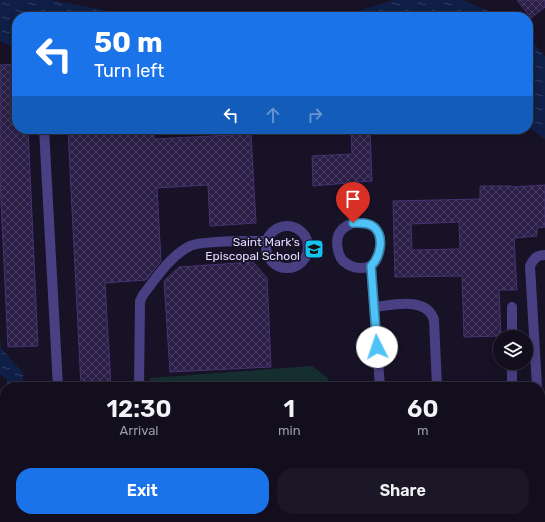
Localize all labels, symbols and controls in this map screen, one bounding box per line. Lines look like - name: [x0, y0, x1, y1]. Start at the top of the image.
- text: 50 m: [94, 26, 163, 59]
- icon: left: [28, 28, 80, 80]
- text: Turn left: [94, 60, 164, 82]
- icon: left: [220, 104, 242, 126]
- icon: ahead: [262, 104, 284, 126]
- icon: right: [304, 104, 326, 126]
- pin: [336, 182, 370, 223]
- icon: arrive: [342, 188, 364, 210]
- place label: Saint Mark's Episcopal School: [205, 235, 300, 263]
- school or university icon: Saint Mark's Episcopal School: [303, 238, 325, 260]
- position arrow: [356, 326, 398, 368]
- map controls: [493, 330, 533, 370]
- button: layers: [493, 330, 533, 370]
- text: 12:30: [107, 395, 172, 423]
- text: 1: [284, 395, 295, 423]
- text: 60: [407, 395, 438, 423]
- text: Arrival: [119, 423, 159, 438]
- text: min: [278, 423, 301, 438]
- text: m: [417, 423, 429, 438]
- button: Exit: [16, 468, 269, 514]
- button: Share: [277, 468, 529, 514]

